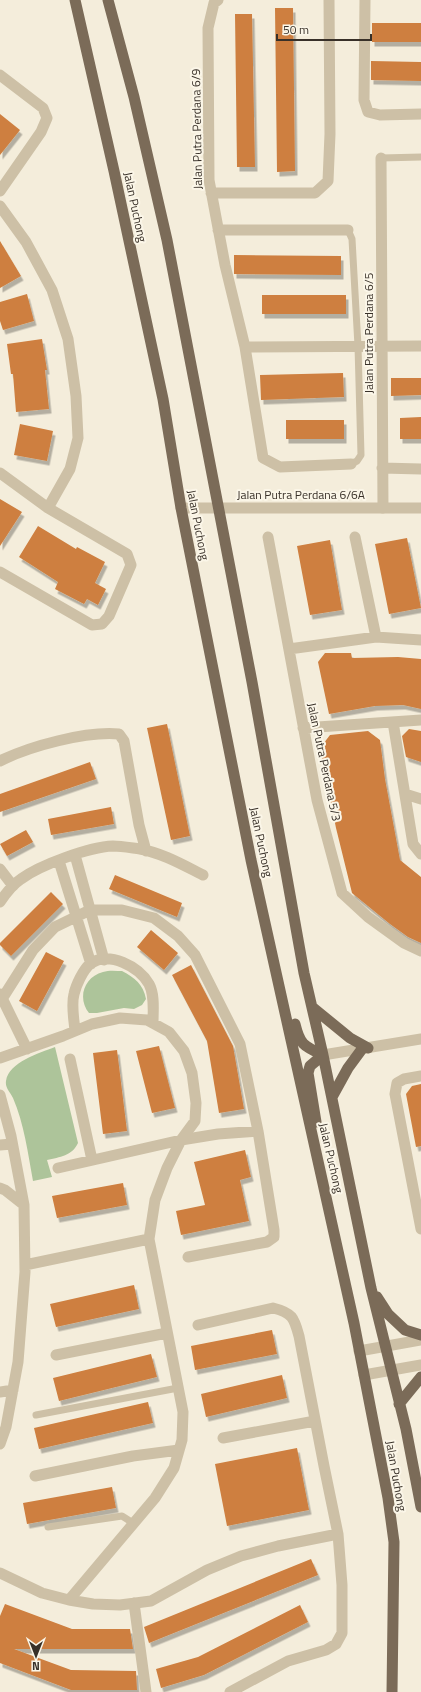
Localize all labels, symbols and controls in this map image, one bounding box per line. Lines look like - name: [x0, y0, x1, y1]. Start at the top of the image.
- scale bar: [277, 16, 371, 42]
- text: 50 m: [283, 20, 309, 39]
- street label: Jalan Putra Perdana 6/9: [186, 68, 207, 190]
- street label: Jalan Puchong: [119, 170, 152, 244]
- street label: Jalan Putra Perdana 6/5: [359, 272, 378, 393]
- street label: Jalan Putra Perdana 6/6A: [237, 485, 365, 504]
- street label: Jalan Puchong: [182, 488, 215, 562]
- street label: Jalan Putra Perdana 5/3: [303, 701, 346, 823]
- street label: Jalan Puchong: [245, 805, 278, 879]
- street label: Jalan Puchong: [314, 1121, 349, 1195]
- street label: Jalan Puchong: [381, 1439, 412, 1513]
- north arrow: [16, 1636, 56, 1676]
- text: N: [32, 1658, 40, 1674]

